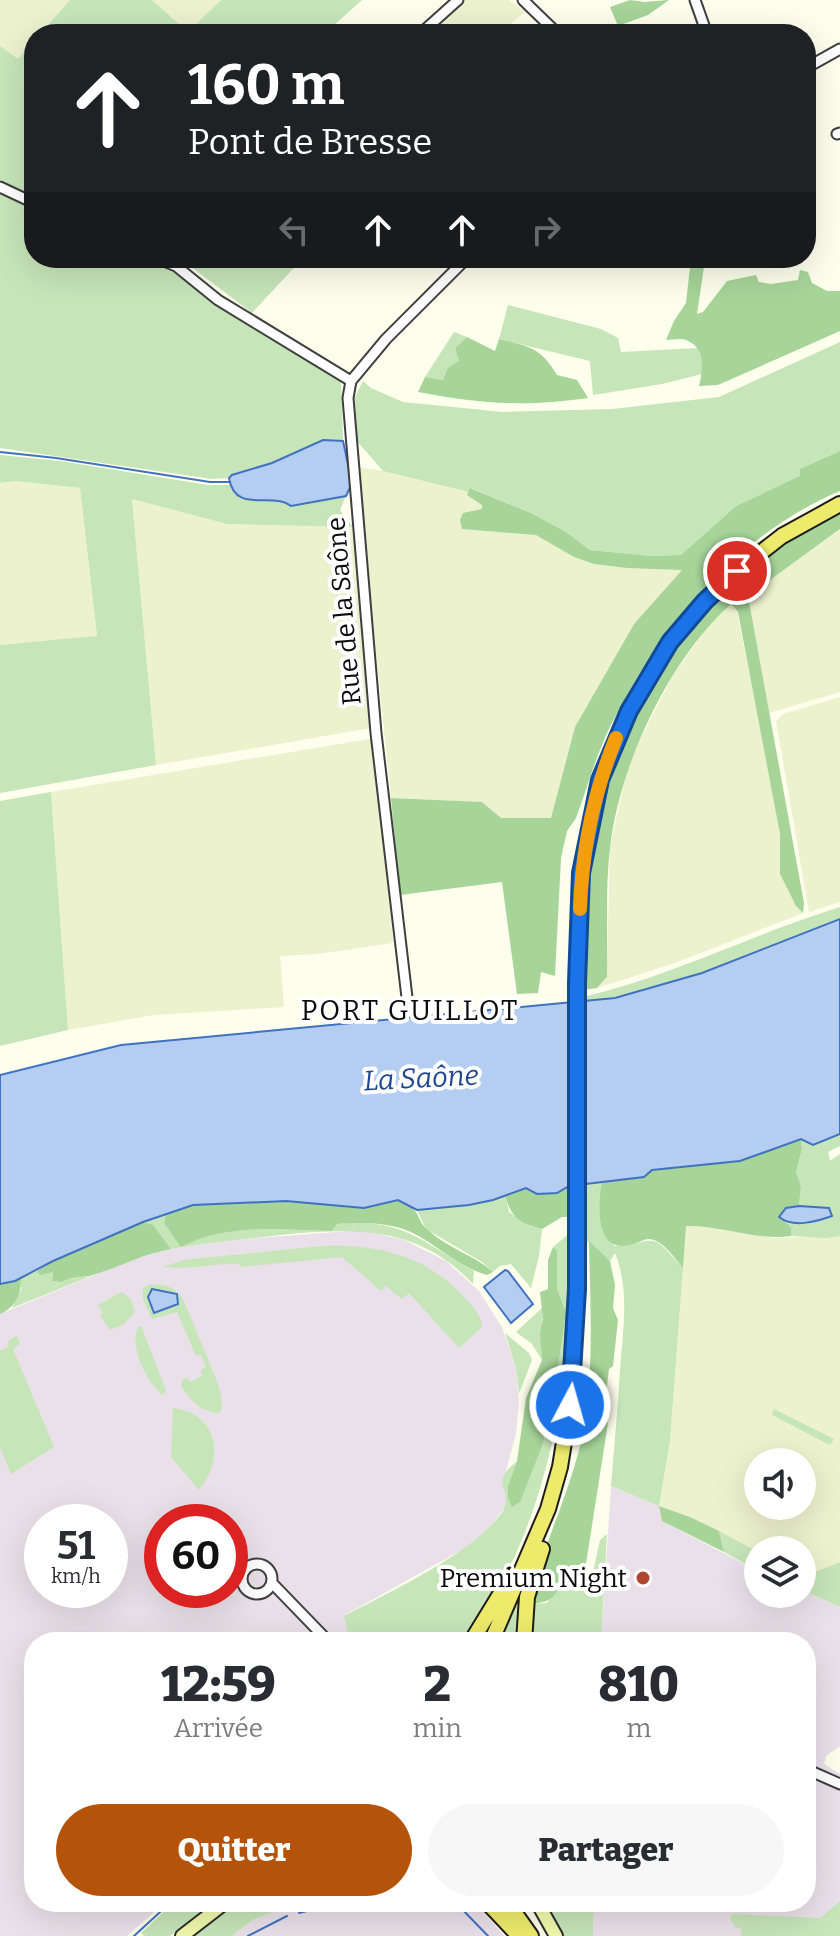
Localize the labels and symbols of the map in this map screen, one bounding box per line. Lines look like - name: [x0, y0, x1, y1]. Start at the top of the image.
- street label: Rue de la Saône: [320, 516, 368, 706]
- pin: [703, 537, 771, 605]
- district label: PORT GUILLOT: [301, 994, 519, 1027]
- water label: La Saône: [363, 1059, 479, 1097]
- position arrow: [528, 1363, 612, 1447]
- speed limit sign: 60: [144, 1504, 248, 1608]
- place label: Premium Night: [440, 1563, 628, 1594]
- marker: Premium Night: [634, 1569, 652, 1587]

